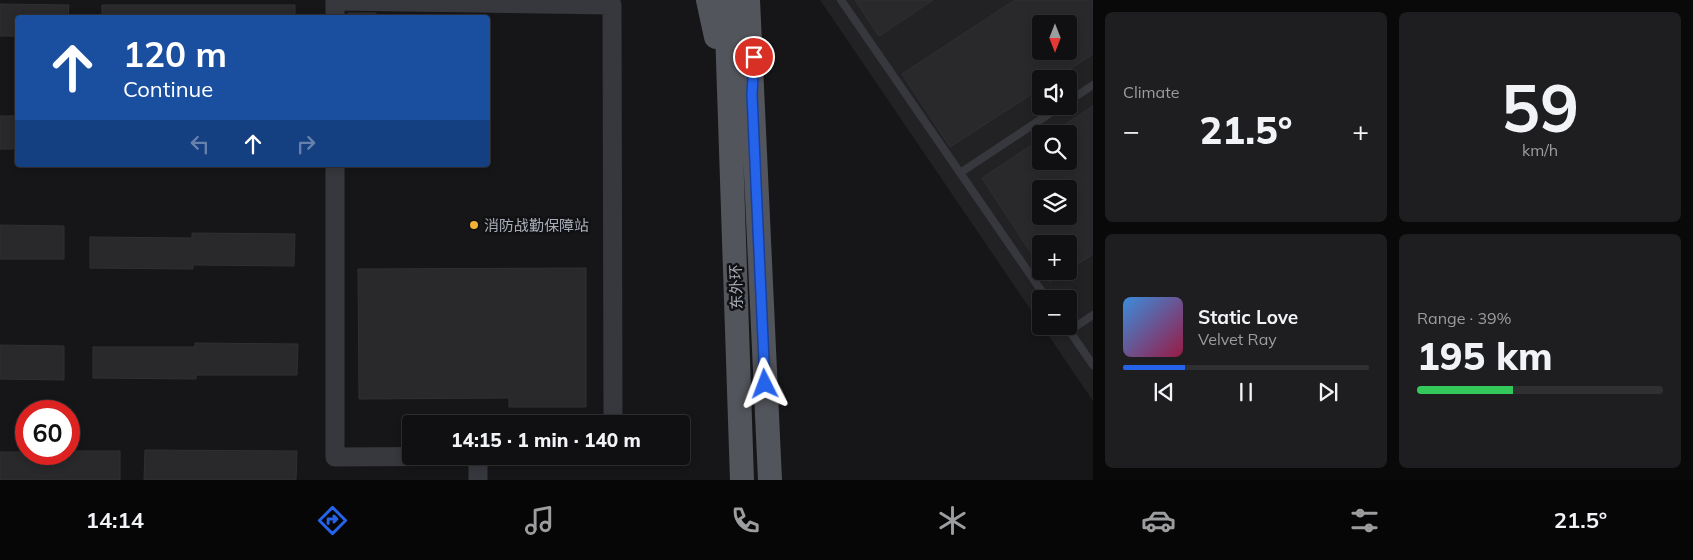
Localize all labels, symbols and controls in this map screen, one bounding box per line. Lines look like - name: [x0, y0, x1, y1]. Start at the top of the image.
- north arrow: [1032, 15, 1078, 60]
- map controls: [1032, 15, 1077, 335]
- text: 120 m: [123, 32, 227, 76]
- icon: ahead: [40, 35, 105, 100]
- pin: [733, 36, 775, 78]
- icon: arrive: [740, 43, 768, 71]
- text: 59: [1501, 67, 1579, 148]
- button: sound: [1032, 70, 1077, 115]
- text: Continue: [123, 75, 213, 103]
- text: Climate: [1123, 82, 1179, 102]
- text: 21.5°: [1200, 106, 1292, 154]
- text: −: [1123, 113, 1140, 148]
- text: +: [1352, 113, 1369, 148]
- button: search: [1032, 125, 1077, 170]
- icon: left: [186, 130, 214, 158]
- icon: ahead: [239, 130, 267, 158]
- icon: right: [292, 130, 320, 158]
- text: km/h: [1522, 140, 1558, 160]
- button: layers: [1032, 180, 1077, 225]
- place label: 消防战勤保障站: [484, 216, 589, 235]
- marker: 消防战勤保障站: [468, 219, 480, 231]
- button: +: [1032, 235, 1077, 280]
- street label: 东外环: [726, 264, 746, 310]
- button: −: [1032, 290, 1077, 335]
- text: Static Love: [1198, 305, 1298, 329]
- text: Range · 39%: [1417, 308, 1512, 328]
- text: Velvet Ray: [1198, 329, 1277, 349]
- text: 195 km: [1417, 332, 1553, 380]
- position arrow: [738, 357, 790, 409]
- icon: previous: [1150, 378, 1178, 406]
- icon: pause: [1232, 378, 1260, 406]
- icon: next: [1314, 378, 1342, 406]
- speed limit sign: 60: [15, 400, 80, 465]
- text: 14:15 · 1 min · 140 m: [451, 428, 641, 452]
- icon: directions: [315, 503, 350, 538]
- icon: music: [522, 503, 557, 538]
- icon: phone: [728, 503, 763, 538]
- icon: climate: [935, 503, 970, 538]
- icon: car: [1141, 503, 1176, 538]
- icon: filters: [1347, 503, 1382, 538]
- text: 14:14: [86, 506, 144, 534]
- text: 21.5°: [1554, 506, 1607, 534]

